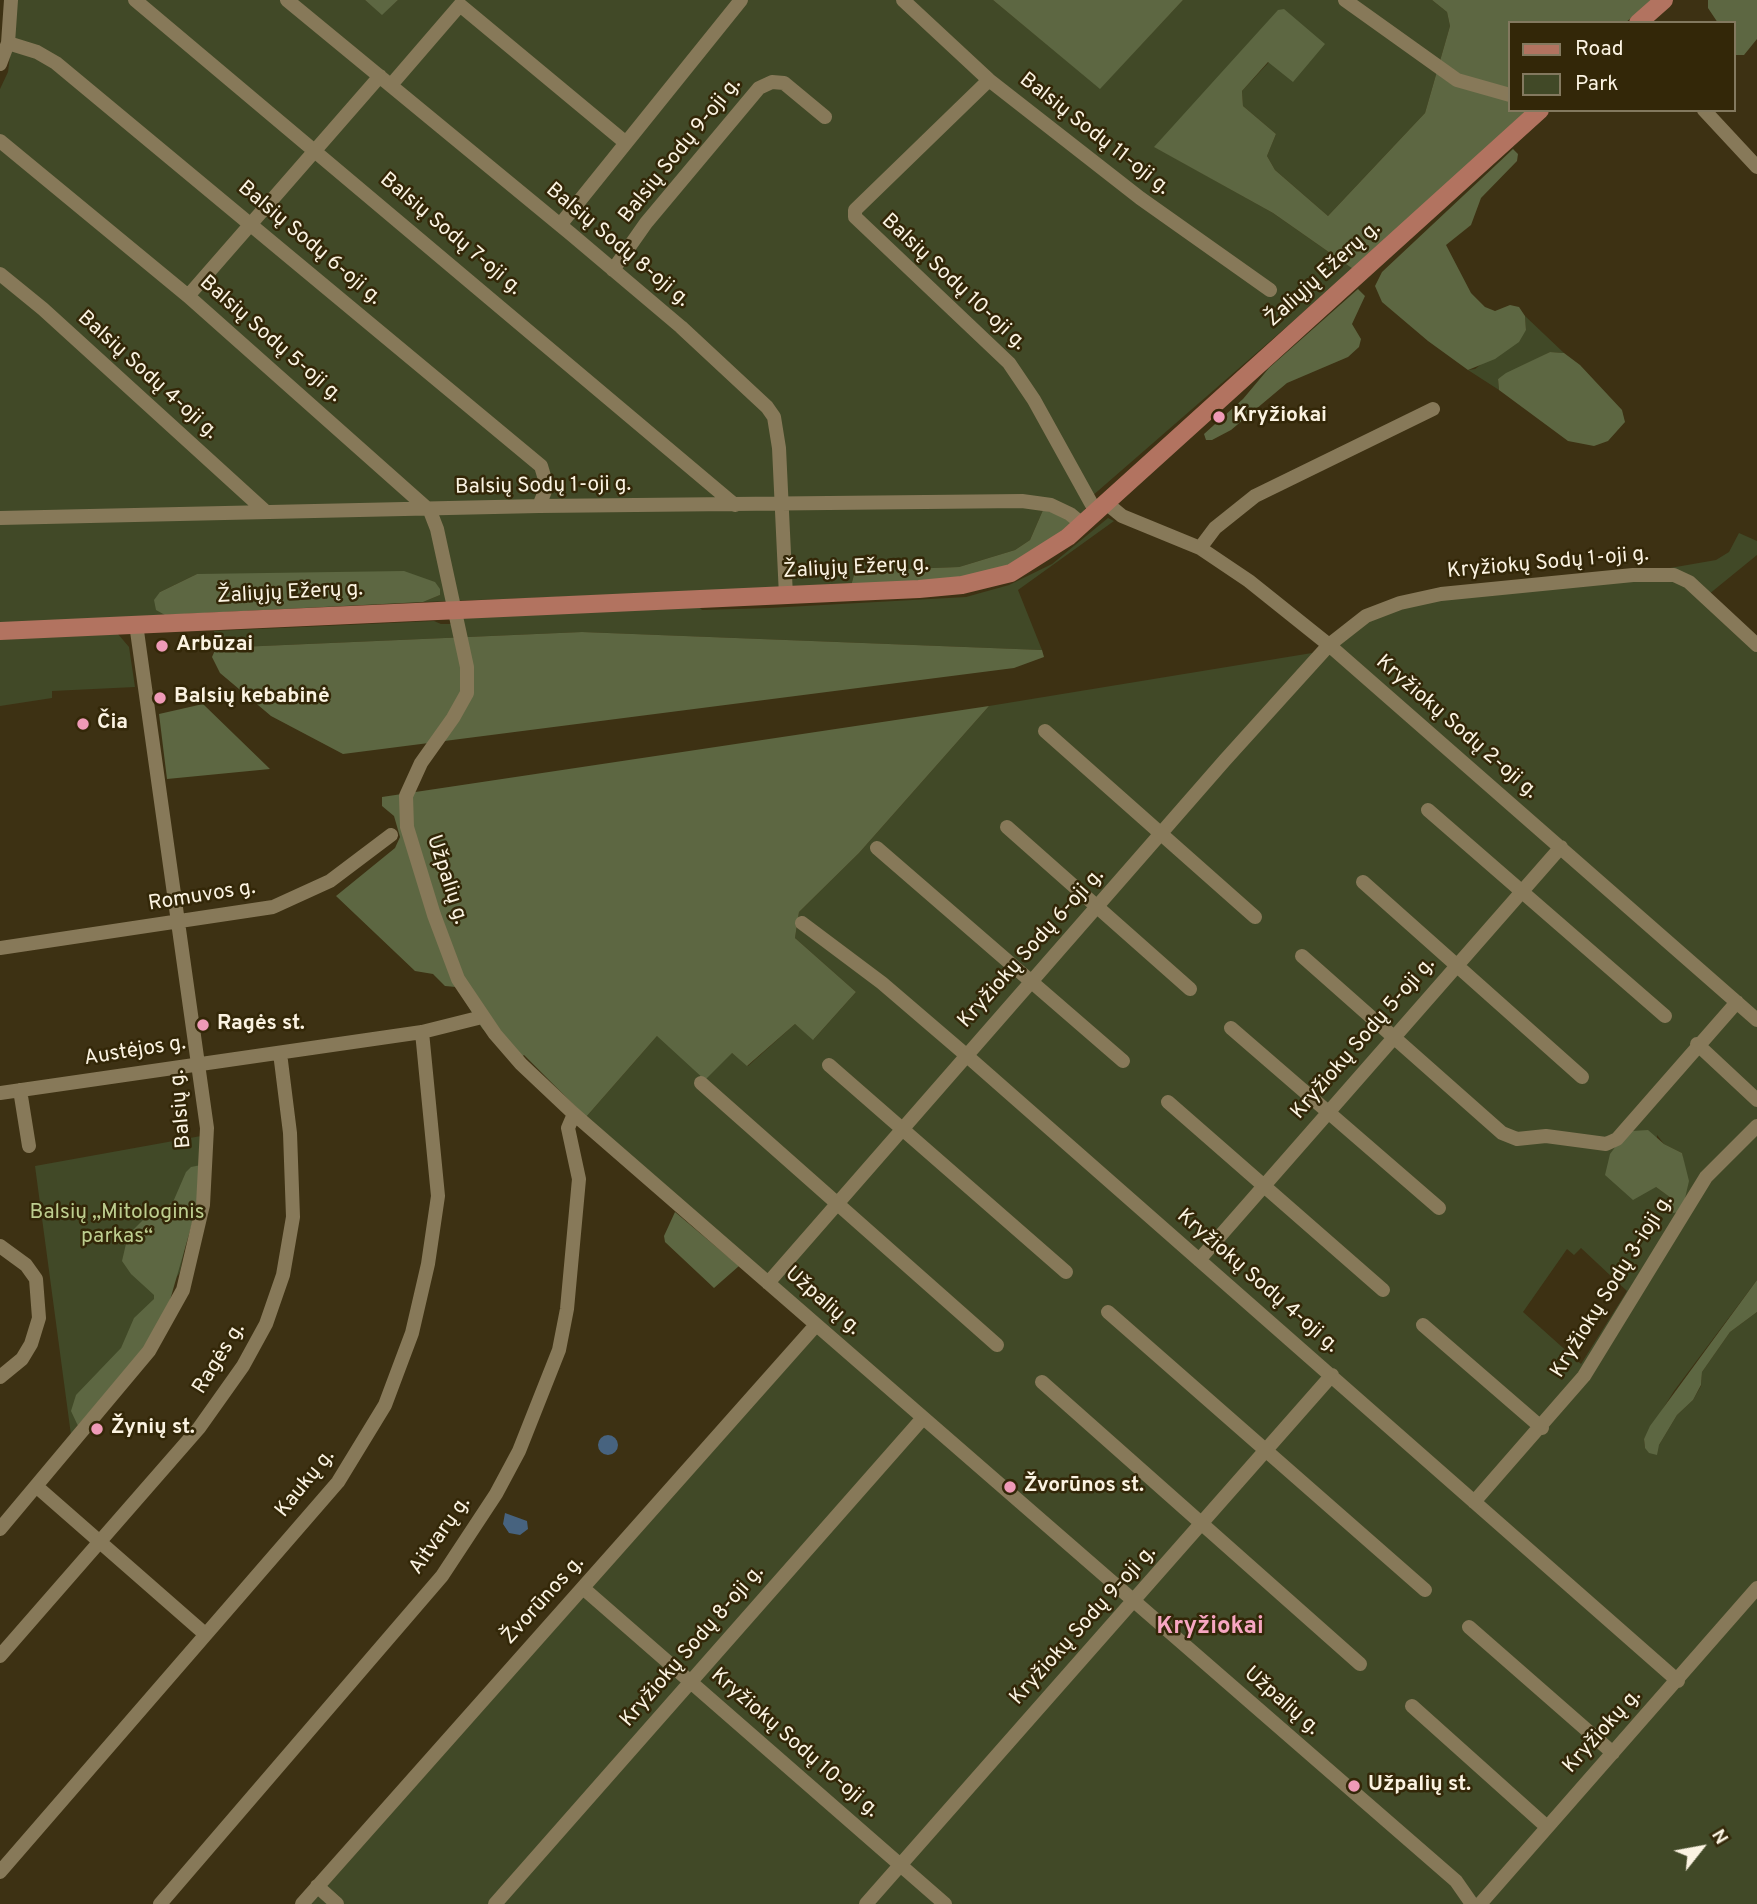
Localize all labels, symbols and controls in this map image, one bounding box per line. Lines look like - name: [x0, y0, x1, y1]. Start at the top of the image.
- legend: [1508, 21, 1736, 112]
- text: Road: [1575, 36, 1624, 63]
- street label: Balsių Sodų 11-oji g.: [1014, 68, 1174, 202]
- text: Park: [1575, 71, 1618, 98]
- street label: Balsių Sodų 9-oji g.: [615, 73, 747, 229]
- street label: Balsių Sodų 7-oji g.: [374, 168, 526, 302]
- street label: Balsių Sodų 6-oji g.: [232, 176, 386, 312]
- street label: Balsių Sodų 8-oji g.: [540, 178, 694, 314]
- street label: Balsių Sodų 10-oji g.: [875, 209, 1031, 357]
- street label: Žaliųjų Ežerų g.: [1261, 217, 1387, 333]
- street label: Balsių Sodų 5-oji g.: [194, 271, 346, 409]
- street label: Balsių Sodų 4-oji g.: [71, 306, 223, 446]
- place label: Kryžiokai: [1233, 404, 1327, 430]
- marker: Kryžiokai: [1211, 409, 1227, 425]
- street label: Balsių Sodų 1-oji g.: [455, 473, 631, 501]
- street label: Kryžiokų Sodų 1-oji g.: [1446, 543, 1650, 585]
- street label: Žaliųjų Ežerų g.: [782, 553, 930, 585]
- street label: Žaliųjų Ežerų g.: [216, 578, 364, 610]
- place label: Arbūzai: [176, 633, 253, 659]
- marker: Arbūzai: [154, 638, 170, 654]
- street label: Kryžiokų Sodų 2-oji g.: [1370, 651, 1542, 805]
- place label: Balsių kebabinė: [174, 685, 330, 711]
- marker: Balsių kebabinė: [152, 690, 168, 706]
- place label: Čia: [97, 711, 128, 737]
- marker: Čia: [75, 716, 91, 732]
- street label: Užpalių g.: [420, 832, 472, 928]
- street label: Kryžiokų Sodų 6-oji g.: [954, 864, 1110, 1034]
- street label: Romuvos g.: [147, 876, 257, 918]
- street label: Kryžiokų Sodų 5-oji g.: [1287, 953, 1441, 1125]
- place label: Ragės st.: [217, 1012, 305, 1038]
- marker: Ragės st.: [195, 1017, 211, 1033]
- street label: Austėjos g.: [82, 1032, 188, 1072]
- street label: Balsių g.: [166, 1069, 198, 1149]
- street label: Kryžiokų Sodų 3-ioji g.: [1546, 1191, 1680, 1383]
- park label: Balsių „Mitologinis parkas“: [30, 1201, 204, 1251]
- street label: Kryžiokų Sodų 4-oji g.: [1171, 1205, 1343, 1359]
- street label: Užpalių g.: [779, 1262, 865, 1342]
- street label: Ragės g.: [188, 1319, 252, 1399]
- place label: Žynių st.: [111, 1416, 195, 1442]
- marker: Žynių st.: [89, 1421, 105, 1437]
- street label: Kaukų g.: [271, 1445, 341, 1523]
- place label: Žvorūnos st.: [1024, 1474, 1144, 1500]
- marker: Žvorūnos st.: [1002, 1479, 1018, 1495]
- street label: Aitvarų g.: [405, 1492, 477, 1580]
- street label: Kryžiokų Sodų 9-oji g.: [1006, 1541, 1162, 1711]
- street label: Žvorūnos g.: [498, 1551, 590, 1651]
- street label: Kryžiokų Sodų 8-oji g.: [616, 1561, 770, 1733]
- district label: Kryžiokai: [1156, 1614, 1264, 1642]
- street label: Užpalių g.: [1238, 1662, 1324, 1742]
- street label: Kryžiokų Sodų 10-oji g.: [705, 1664, 883, 1824]
- street label: Kryžiokų g.: [1558, 1685, 1648, 1779]
- place label: Užpalių st.: [1368, 1773, 1471, 1799]
- marker: Užpalių st.: [1346, 1778, 1362, 1794]
- north arrow: [1666, 1813, 1736, 1883]
- text: N: [1705, 1825, 1733, 1849]

